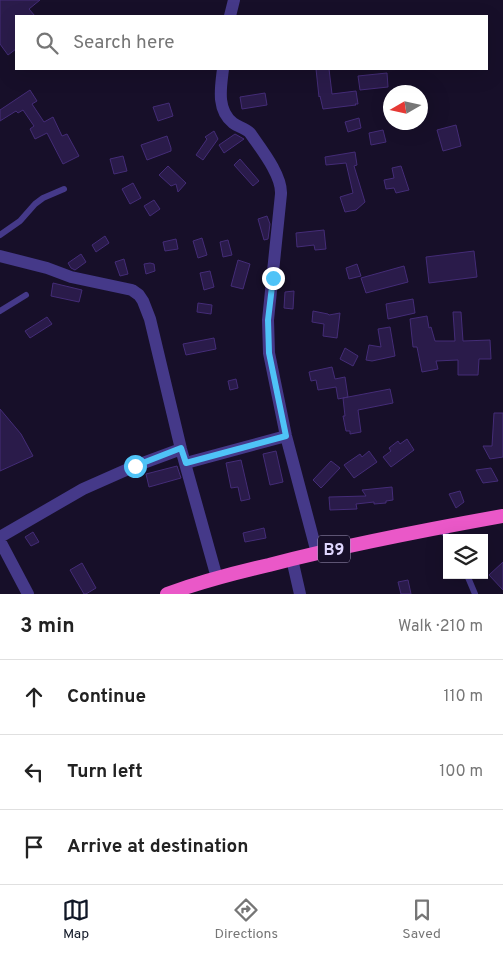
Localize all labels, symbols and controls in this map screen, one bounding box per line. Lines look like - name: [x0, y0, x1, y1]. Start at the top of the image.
- search box: [15, 15, 488, 70]
- icon: search: [33, 29, 61, 57]
- text: Search here: [73, 31, 175, 55]
- north arrow: [383, 85, 428, 130]
- route end: [262, 267, 285, 290]
- route start: [124, 455, 147, 478]
- map controls: [443, 534, 488, 579]
- button: layers: [443, 534, 488, 579]
- road number: B9: [318, 536, 350, 562]
- text: 3 min: [20, 613, 75, 640]
- text: Walk · 210 m: [398, 617, 483, 637]
- icon: ahead: [20, 683, 48, 711]
- text: Continue: [67, 685, 146, 709]
- text: 110 m: [443, 687, 483, 707]
- icon: left: [20, 758, 48, 786]
- text: Turn left: [67, 760, 143, 784]
- text: 100 m: [439, 762, 483, 782]
- icon: arrive: [20, 833, 48, 861]
- text: Arrive at destination: [67, 835, 248, 859]
- tab: Map: [62, 896, 90, 943]
- tab: Directions: [214, 896, 278, 943]
- tab: Saved: [402, 896, 441, 943]

